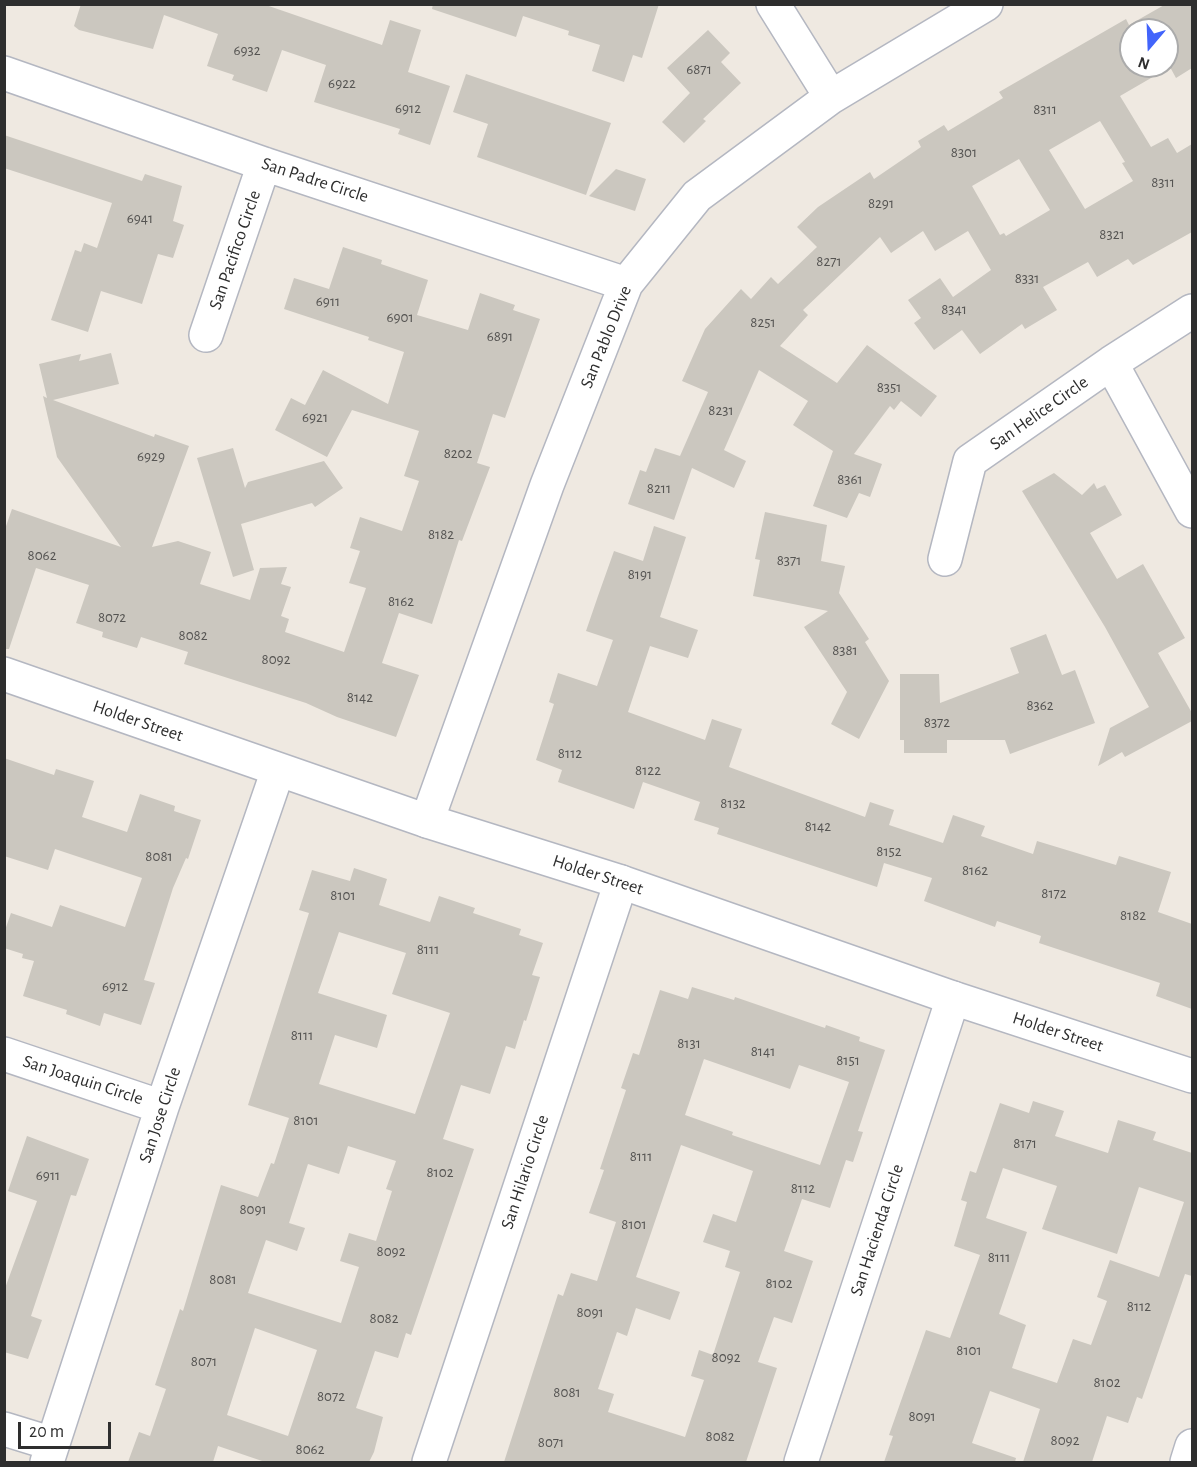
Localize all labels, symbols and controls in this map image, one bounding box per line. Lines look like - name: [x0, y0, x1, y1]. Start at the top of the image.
- north arrow: [1119, 18, 1179, 78]
- house number: 6932: [233, 41, 261, 59]
- text: N: [1136, 54, 1152, 73]
- house number: 6871: [686, 60, 712, 78]
- house number: 6922: [328, 74, 356, 92]
- house number: 6912: [395, 99, 421, 117]
- house number: 8311: [1033, 100, 1057, 118]
- house number: 8301: [951, 143, 977, 161]
- street label: San Padre Circle: [259, 153, 371, 207]
- house number: 8311: [1151, 173, 1175, 191]
- street label: San Pacifico Circle: [204, 187, 266, 313]
- house number: 8291: [868, 194, 894, 212]
- house number: 6941: [127, 209, 153, 227]
- house number: 8321: [1099, 225, 1125, 243]
- house number: 8271: [816, 252, 842, 270]
- house number: 8331: [1015, 269, 1039, 287]
- street label: San Pablo Drive: [576, 283, 636, 391]
- house number: 6911: [316, 292, 340, 310]
- house number: 8341: [941, 300, 967, 318]
- house number: 6901: [386, 308, 414, 326]
- house number: 8251: [750, 313, 776, 331]
- house number: 6891: [487, 327, 513, 345]
- street label: San Helice Circle: [986, 371, 1092, 455]
- house number: 8351: [877, 378, 901, 396]
- house number: 8231: [708, 401, 734, 419]
- house number: 6921: [302, 408, 328, 426]
- house number: 8202: [444, 444, 472, 462]
- house number: 6929: [137, 447, 165, 465]
- house number: 8361: [837, 470, 863, 488]
- house number: 8211: [647, 479, 671, 497]
- house number: 8182: [428, 525, 454, 543]
- house number: 8062: [28, 546, 56, 564]
- house number: 8371: [777, 551, 801, 569]
- house number: 8191: [628, 565, 652, 583]
- house number: 8162: [388, 592, 414, 610]
- house number: 8072: [98, 608, 126, 626]
- house number: 8082: [179, 626, 207, 644]
- house number: 8381: [832, 641, 858, 659]
- house number: 8092: [262, 650, 290, 668]
- house number: 8142: [347, 688, 373, 706]
- street label: Holder Street: [90, 695, 186, 747]
- house number: 8362: [1026, 696, 1054, 714]
- house number: 8372: [924, 713, 950, 731]
- house number: 8112: [558, 744, 582, 762]
- house number: 8122: [635, 761, 661, 779]
- house number: 8132: [720, 794, 746, 812]
- house number: 8142: [805, 817, 831, 835]
- house number: 8152: [876, 842, 902, 860]
- house number: 8081: [145, 847, 173, 865]
- street label: Holder Street: [550, 850, 646, 900]
- house number: 8162: [962, 861, 988, 879]
- house number: 8172: [1041, 884, 1067, 902]
- house number: 8101: [330, 886, 356, 904]
- house number: 8182: [1120, 906, 1146, 924]
- house number: 8111: [417, 940, 439, 958]
- house number: 6912: [102, 977, 128, 995]
- street label: Holder Street: [1010, 1007, 1106, 1057]
- house number: 8111: [291, 1026, 313, 1044]
- house number: 8131: [677, 1034, 701, 1052]
- house number: 8141: [751, 1042, 775, 1060]
- street label: San Joaquin Circle: [20, 1050, 146, 1110]
- house number: 8151: [836, 1051, 860, 1069]
- street label: San Jose Circle: [134, 1064, 186, 1166]
- house number: 8101: [293, 1111, 319, 1129]
- street label: San Hilario Circle: [496, 1112, 554, 1232]
- house number: 8171: [1013, 1134, 1037, 1152]
- house number: 8111: [630, 1147, 652, 1165]
- street label: San Hacienda Circle: [845, 1161, 909, 1299]
- house number: 8102: [426, 1163, 454, 1181]
- house number: 6911: [36, 1166, 60, 1184]
- house number: 8112: [791, 1179, 815, 1197]
- house number: 8091: [239, 1200, 267, 1218]
- house number: 8101: [621, 1215, 647, 1233]
- house number: 8092: [377, 1242, 405, 1260]
- house number: 8111: [988, 1248, 1010, 1266]
- house number: 8081: [209, 1270, 237, 1288]
- house number: 8102: [765, 1274, 793, 1292]
- house number: 8112: [1127, 1297, 1151, 1315]
- house number: 8091: [576, 1303, 604, 1321]
- house number: 8082: [370, 1309, 398, 1327]
- house number: 8101: [956, 1341, 982, 1359]
- house number: 8092: [712, 1348, 740, 1366]
- house number: 8071: [191, 1352, 217, 1370]
- house number: 8102: [1093, 1373, 1121, 1391]
- house number: 8081: [553, 1383, 581, 1401]
- house number: 8072: [317, 1387, 345, 1405]
- house number: 8091: [908, 1407, 936, 1425]
- scale bar: [21, 1410, 114, 1448]
- text: 20 m: [29, 1423, 64, 1441]
- house number: 8082: [706, 1427, 734, 1445]
- house number: 8092: [1051, 1431, 1079, 1449]
- house number: 8071: [538, 1433, 564, 1451]
- house number: 8062: [296, 1440, 324, 1458]

